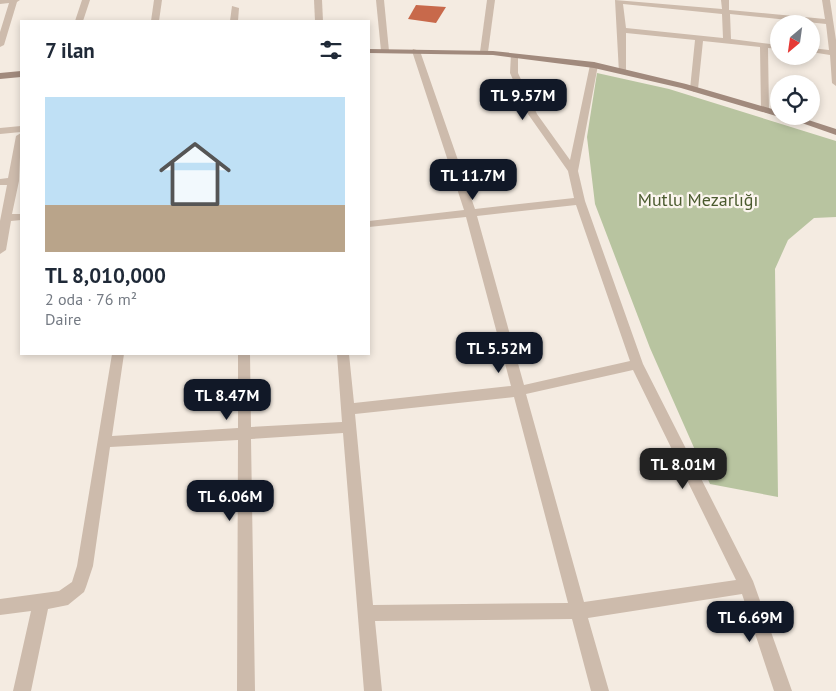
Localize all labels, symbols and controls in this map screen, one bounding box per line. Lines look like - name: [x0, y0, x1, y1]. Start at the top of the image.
- north arrow: [770, 15, 820, 65]
- map controls: [770, 15, 820, 125]
- icon: filters: [317, 36, 345, 64]
- text: 7 ilan: [45, 37, 95, 64]
- button: locate: [770, 75, 820, 125]
- pin: TL 9.57M: [471, 78, 575, 121]
- text: TL 9.57M: [491, 85, 555, 105]
- icon: home: [150, 129, 240, 219]
- pin: TL 11.7M: [421, 158, 525, 201]
- text: TL 11.7M: [441, 165, 505, 185]
- park label: Mutlu Mezarlığı: [638, 188, 758, 211]
- text: TL 8,010,000: [45, 262, 166, 289]
- text: 2 oda · 76 m²: [45, 289, 137, 309]
- text: Daire: [45, 309, 81, 329]
- pin: TL 5.52M: [447, 332, 551, 374]
- text: TL 5.52M: [467, 338, 531, 358]
- pin: TL 8.47M: [175, 378, 279, 421]
- text: TL 8.47M: [195, 385, 259, 405]
- pin: TL 8.01M: [631, 448, 735, 490]
- text: TL 8.01M: [651, 454, 715, 474]
- pin: TL 6.06M: [178, 480, 282, 522]
- text: TL 6.06M: [198, 486, 262, 506]
- pin: TL 6.69M: [698, 600, 802, 643]
- text: TL 6.69M: [718, 607, 782, 627]

